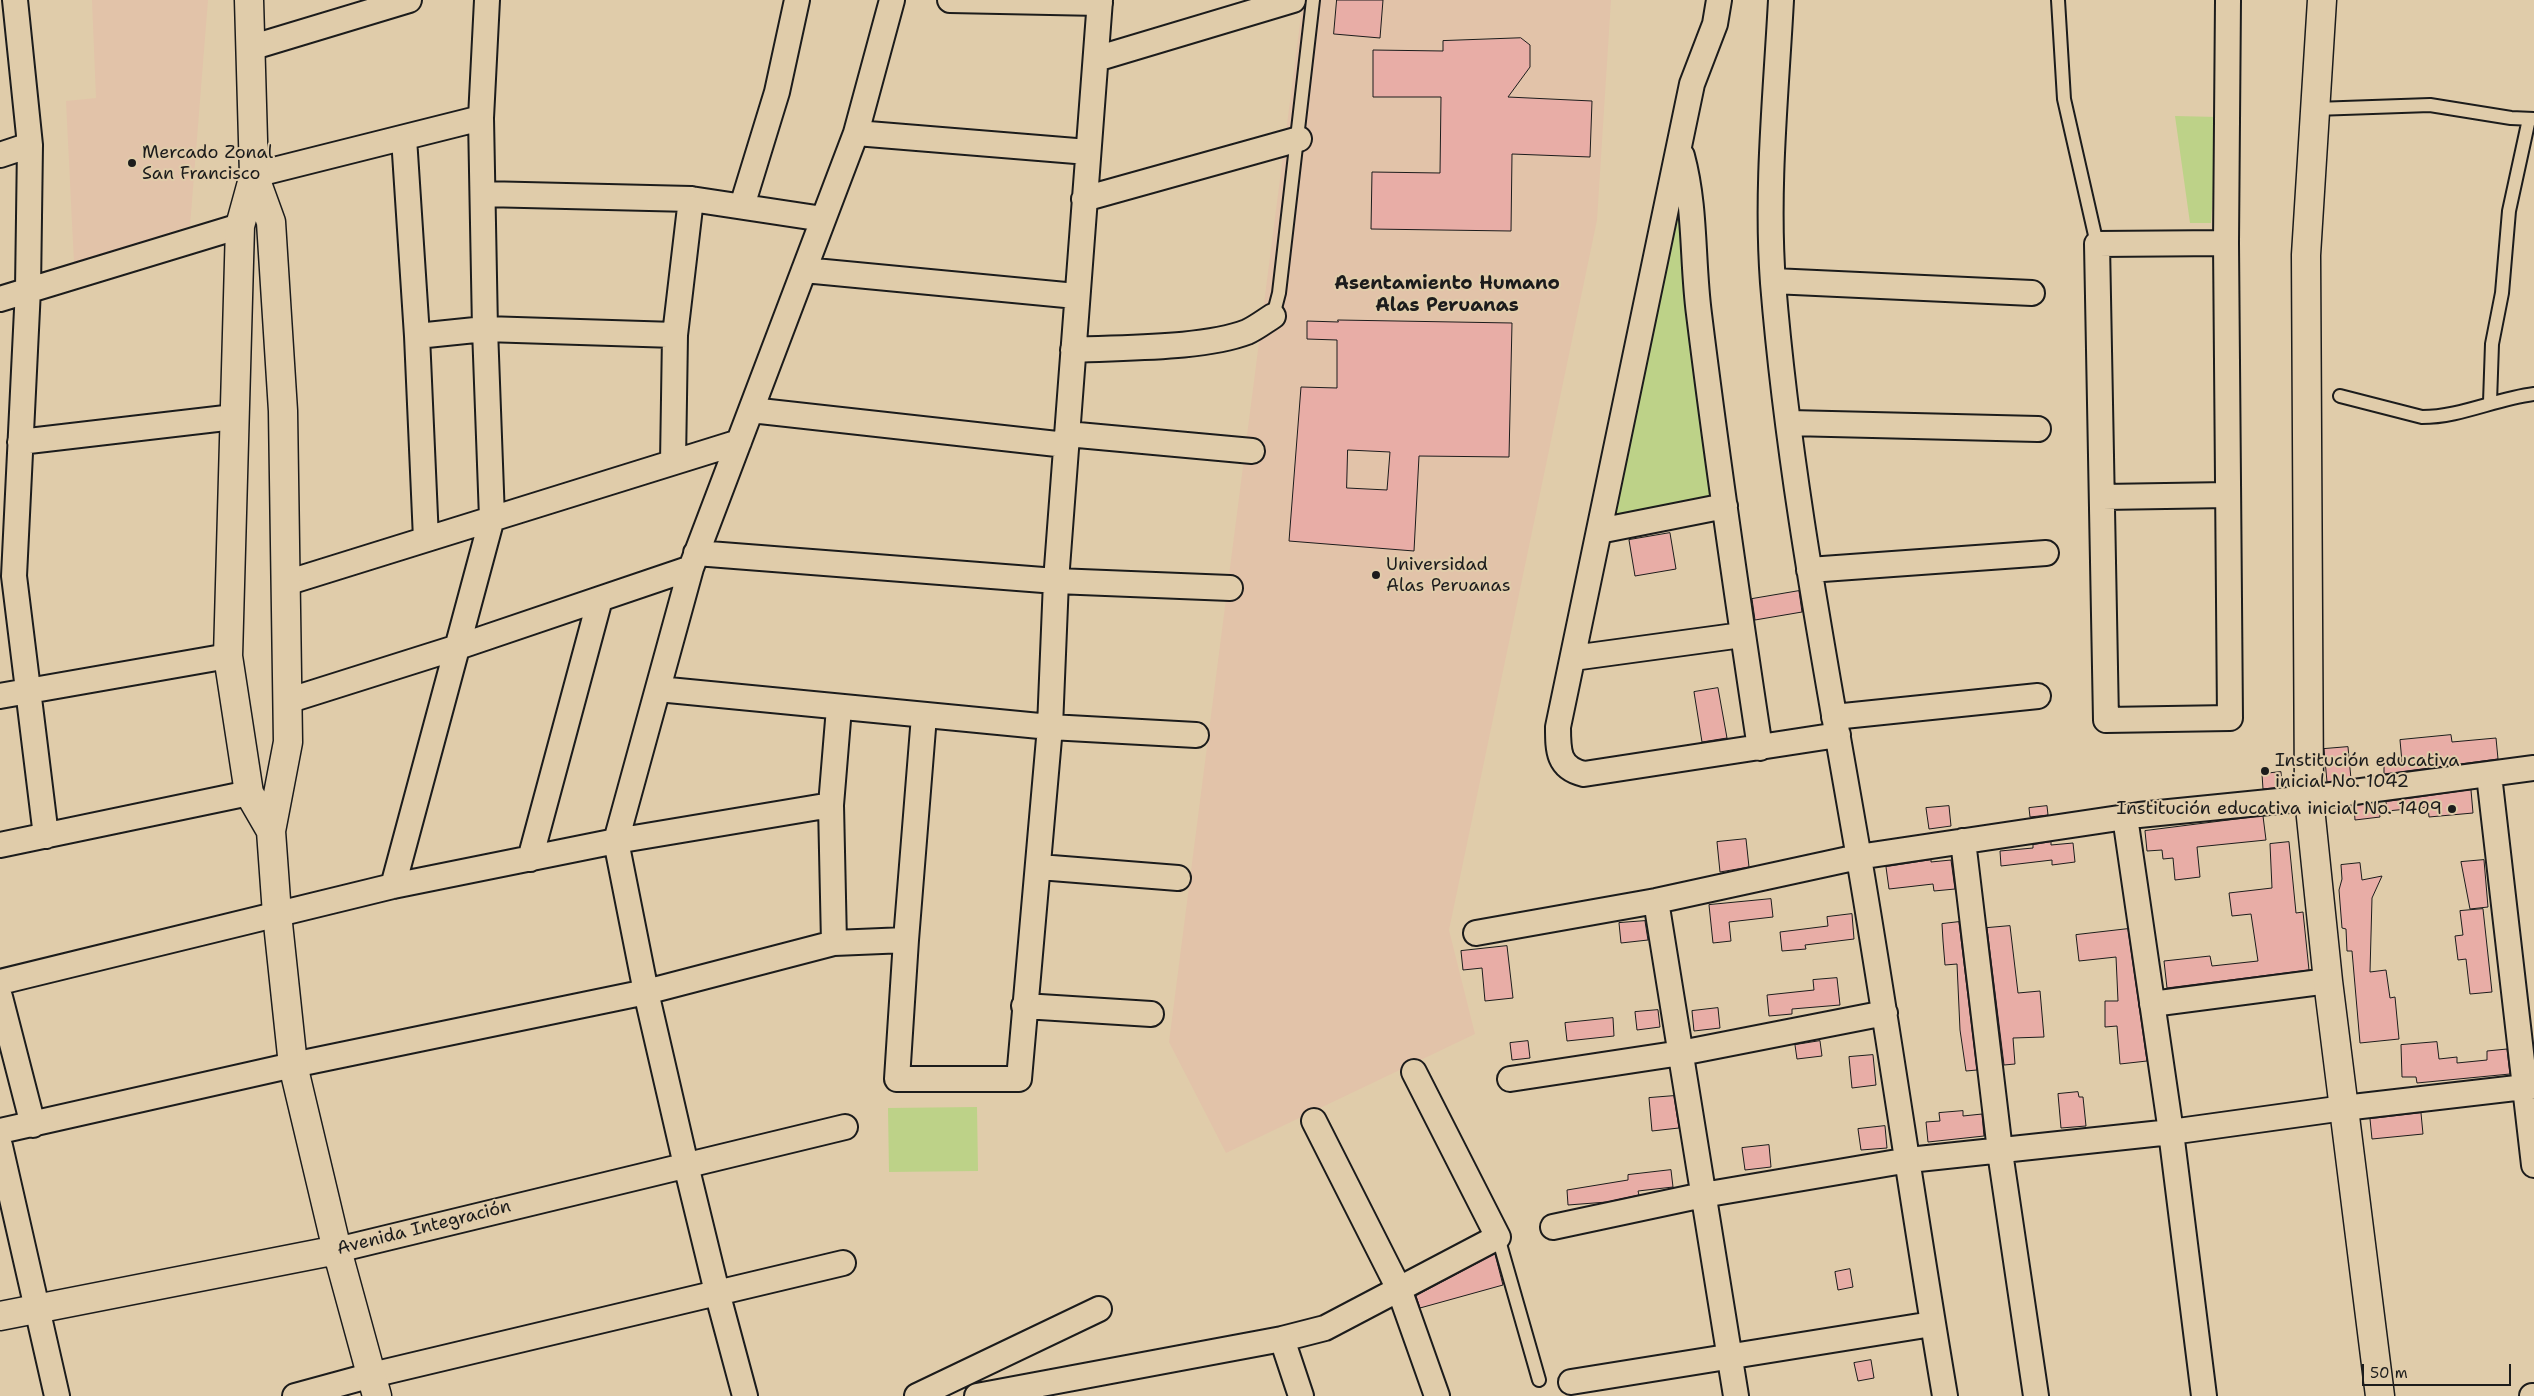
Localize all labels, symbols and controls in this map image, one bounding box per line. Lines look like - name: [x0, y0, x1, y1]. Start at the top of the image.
- place label: Mercado Zonal San Francisco: [142, 142, 273, 184]
- marker: Mercado Zonal San Francisco: [126, 157, 138, 169]
- district label: Asentamiento Humano Alas Peruanas: [1334, 273, 1560, 317]
- place label: Universidad Alas Peruanas: [1386, 554, 1511, 596]
- marker: Universidad Alas Peruanas: [1370, 569, 1382, 581]
- place label: Institución educativa inicial No. 1042: [2275, 750, 2460, 792]
- marker: Institución educativa inicial No. 1042: [2259, 765, 2271, 777]
- place label: Institución educativa inicial No. 1409: [2116, 798, 2442, 820]
- marker: Institución educativa inicial No. 1409: [2446, 803, 2458, 815]
- street label: Avenida Integración: [335, 1196, 513, 1260]
- scale bar: [2364, 1354, 2513, 1386]
- text: 50 m: [2370, 1363, 2408, 1383]

